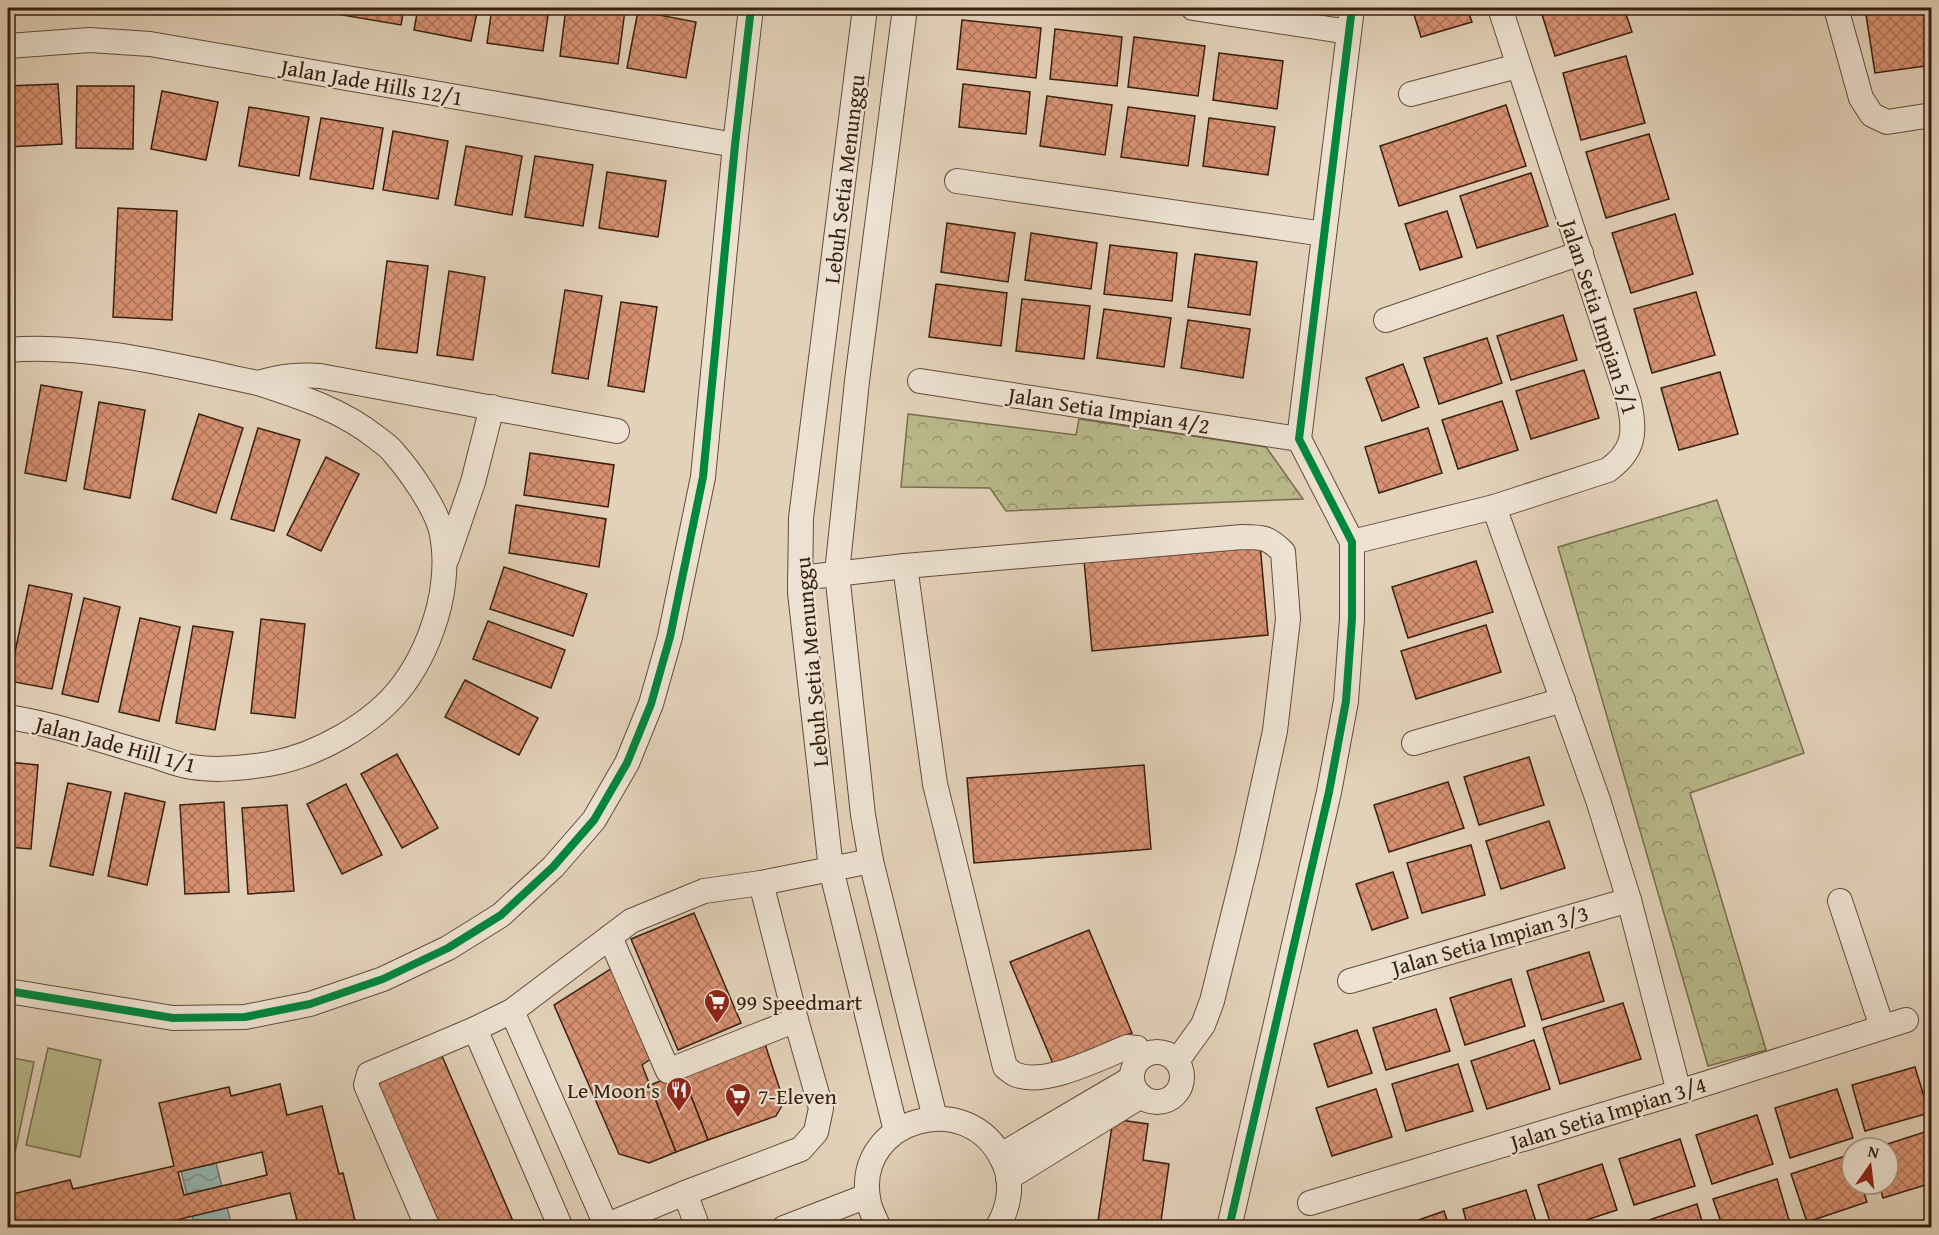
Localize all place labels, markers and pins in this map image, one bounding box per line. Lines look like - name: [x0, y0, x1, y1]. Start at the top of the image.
- place label: 99 Speedmart: [736, 986, 862, 1018]
- supermarket icon: 99 Speedmart: [702, 987, 732, 1025]
- place label: Le Moon‘s: [567, 1074, 660, 1106]
- restaurant icon: Le Moon‘s: [664, 1075, 694, 1113]
- place label: 7-Eleven: [758, 1080, 838, 1112]
- supermarket icon: 7-Eleven: [723, 1081, 753, 1119]

